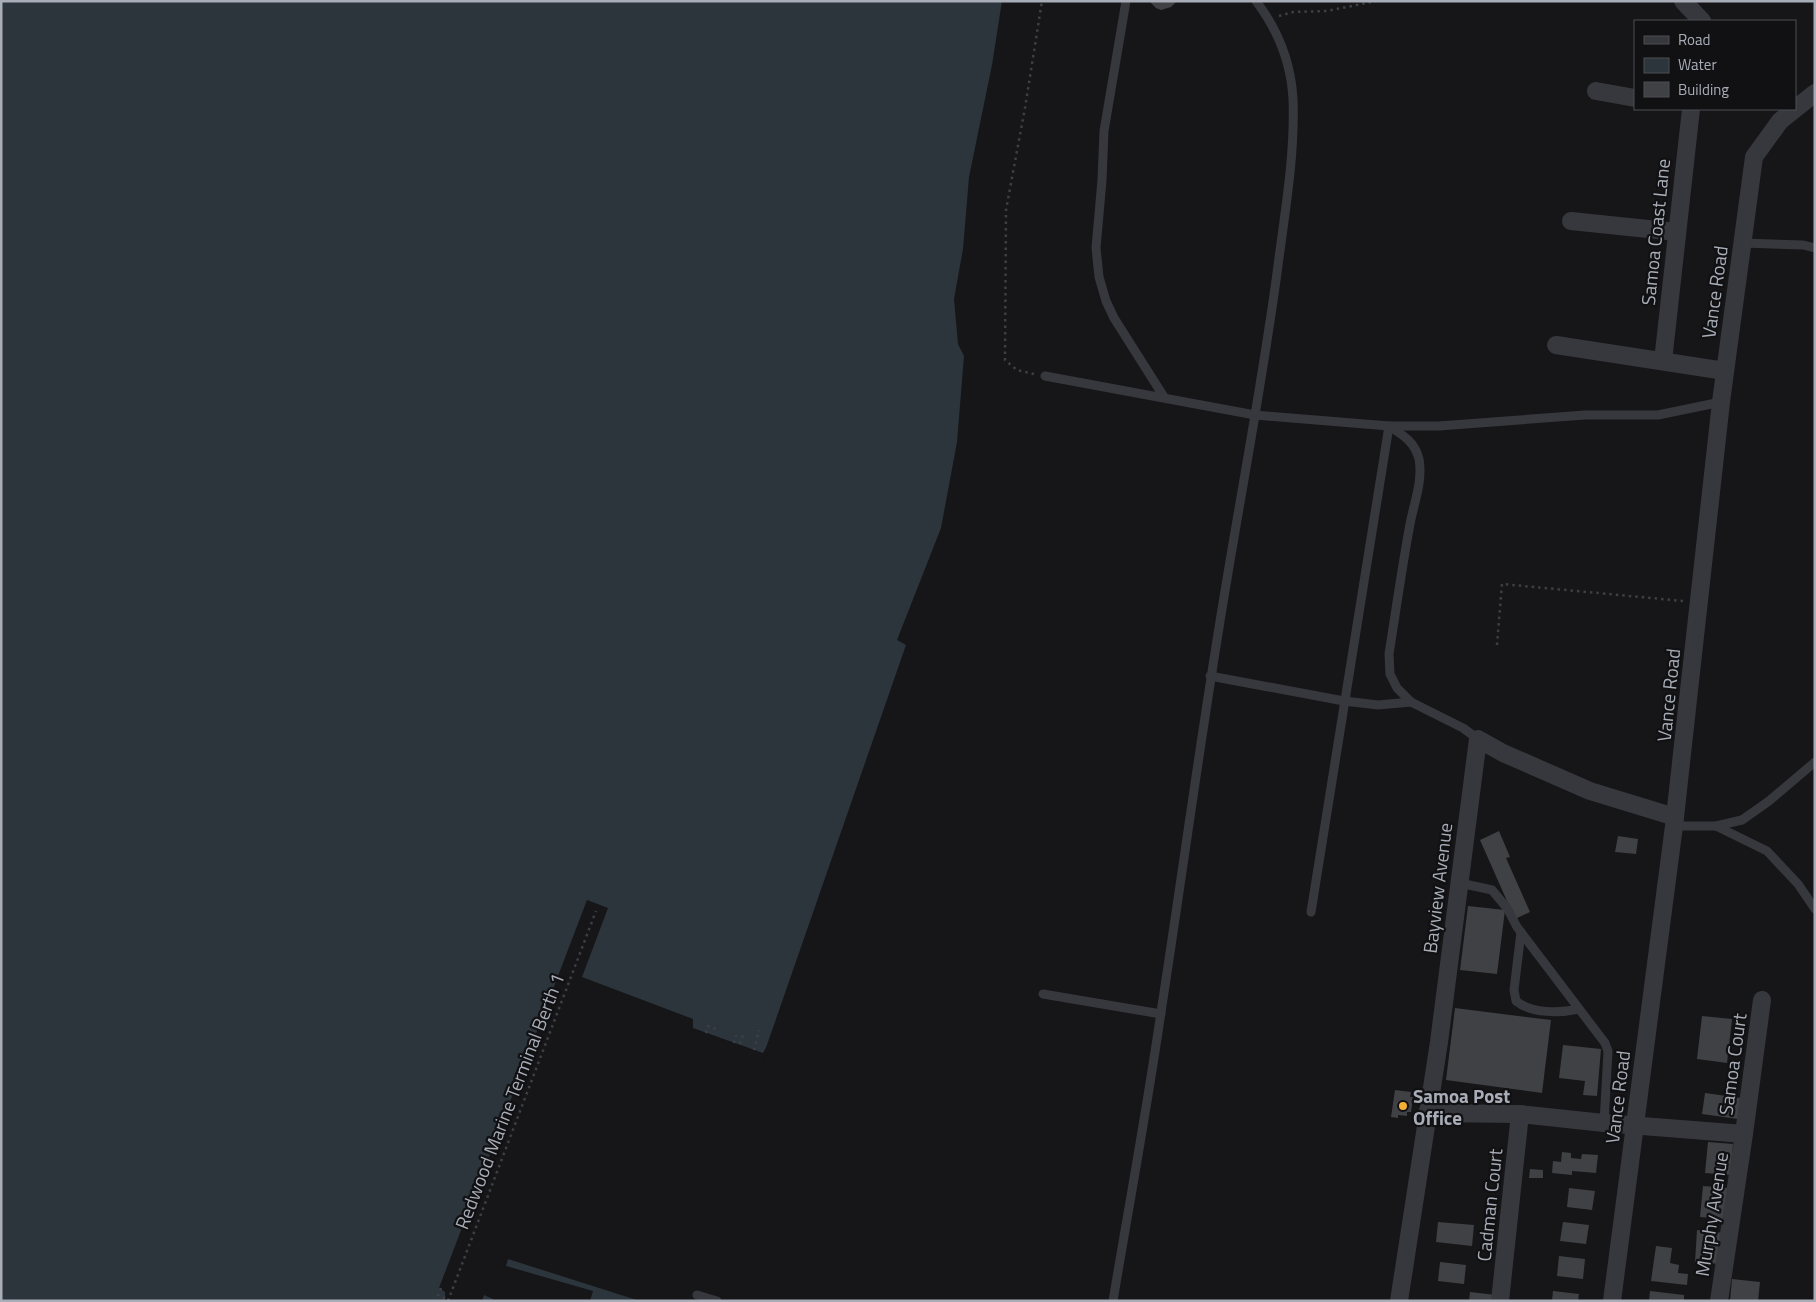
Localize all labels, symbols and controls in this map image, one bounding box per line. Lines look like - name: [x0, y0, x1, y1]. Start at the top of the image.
- legend: [1634, 20, 1796, 110]
- text: Road: [1678, 28, 1710, 51]
- text: Water: [1678, 53, 1717, 76]
- text: Building: [1678, 78, 1729, 101]
- street label: Samoa Coast Lane: [1633, 157, 1677, 307]
- street label: Vance Road: [1693, 244, 1735, 340]
- street label: Vance Road: [1649, 647, 1687, 743]
- street label: Bayview Avenue: [1415, 821, 1459, 955]
- street label: Redwood Marine Terminal Berth 1: [447, 969, 571, 1233]
- street label: Samoa Court: [1710, 1011, 1754, 1117]
- street label: Vance Road: [1597, 1049, 1637, 1145]
- place label: Samoa Post Office: [1413, 1081, 1510, 1132]
- marker: Samoa Post Office: [1397, 1100, 1409, 1112]
- street label: Cadman Court: [1469, 1147, 1509, 1263]
- street label: Murphy Avenue: [1687, 1150, 1735, 1278]

